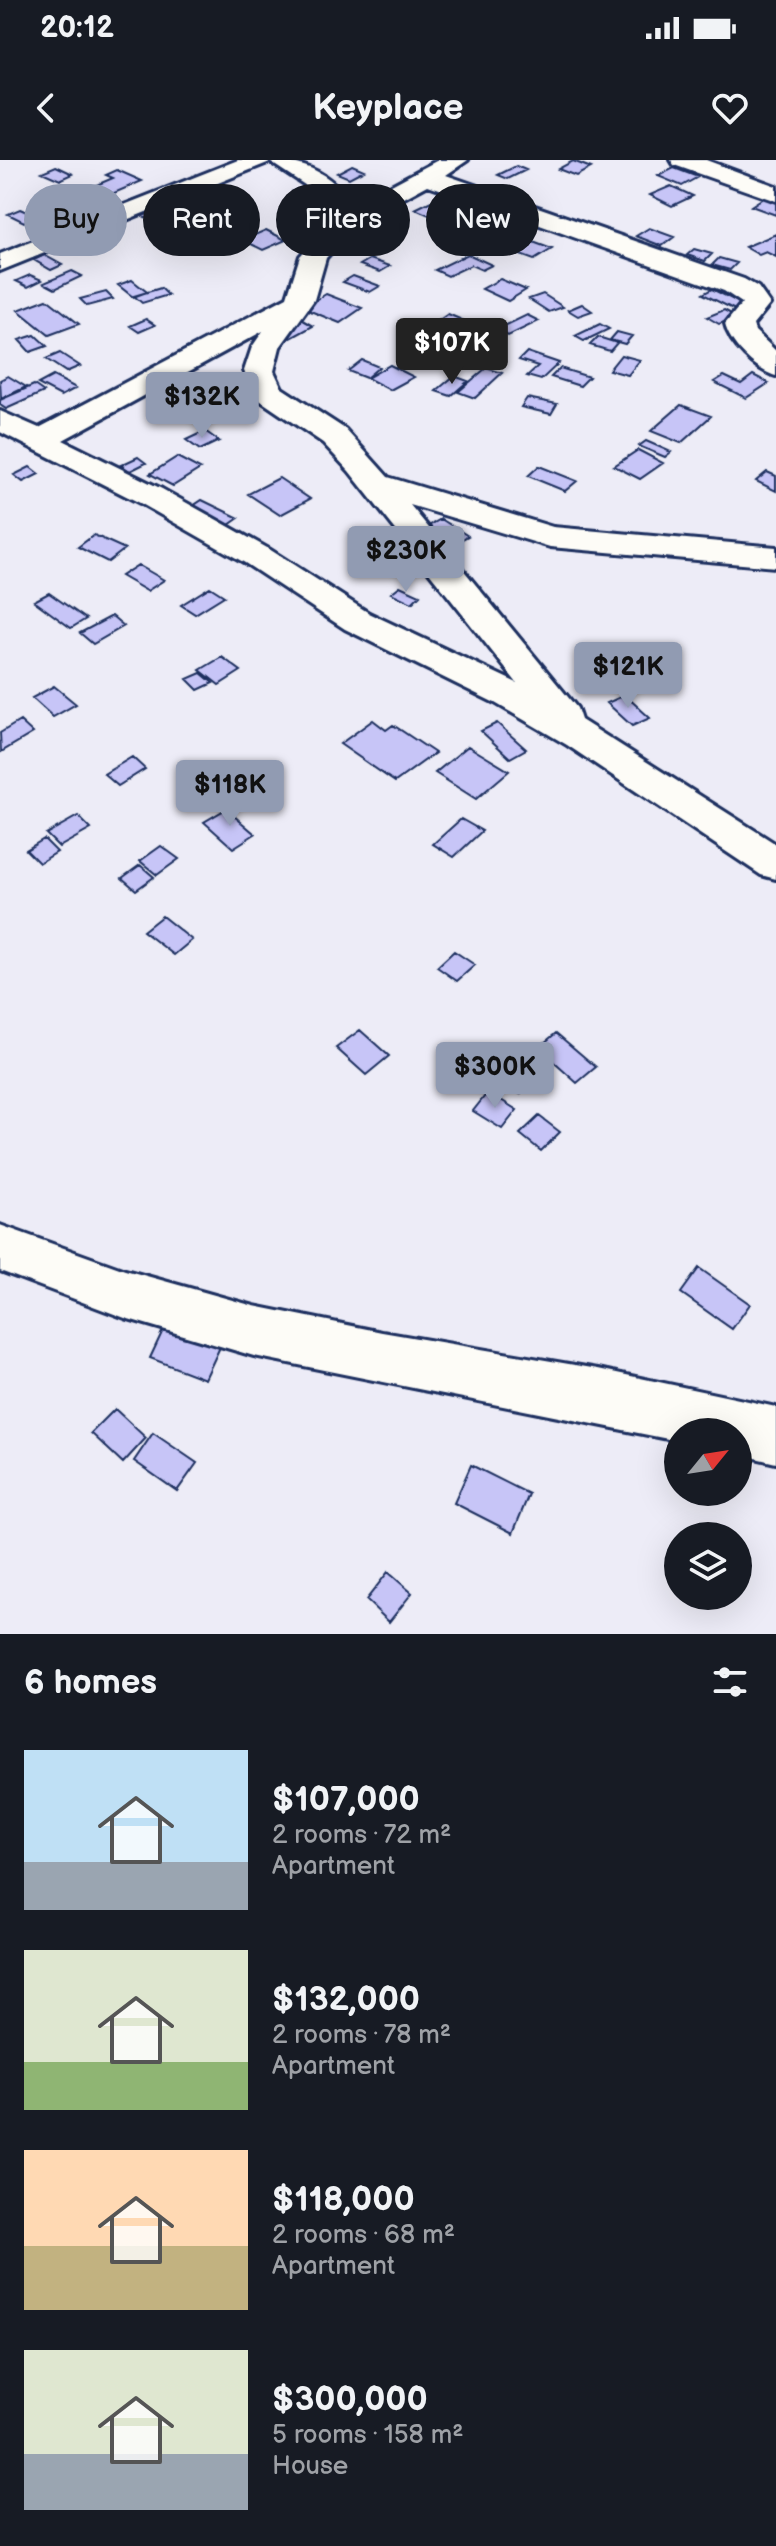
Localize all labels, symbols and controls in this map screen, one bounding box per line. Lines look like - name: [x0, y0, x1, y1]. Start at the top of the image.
- text: 20:12: [40, 10, 114, 46]
- icon: back: [24, 86, 68, 130]
- icon: heart: [708, 86, 752, 130]
- text: Keyplace: [313, 87, 463, 130]
- chip: Buy: [24, 184, 127, 256]
- chip: Rent: [143, 184, 260, 256]
- chip: Filters: [276, 184, 410, 256]
- chip: New: [426, 184, 539, 256]
- pin: $107K: [396, 318, 508, 386]
- text: $107K: [414, 328, 490, 359]
- pin: $132K: [146, 372, 258, 440]
- text: $132K: [164, 382, 240, 413]
- pin: $230K: [350, 526, 462, 594]
- text: $230K: [365, 536, 447, 567]
- pin: $121K: [572, 642, 684, 710]
- text: $121K: [592, 652, 664, 683]
- pin: $118K: [174, 760, 286, 828]
- text: $118K: [194, 770, 266, 801]
- pin: $300K: [439, 1042, 551, 1110]
- text: $300K: [454, 1052, 536, 1083]
- north arrow: [664, 1418, 752, 1506]
- map controls: [664, 1418, 752, 1610]
- button: layers: [664, 1522, 752, 1610]
- icon: filters: [708, 1660, 752, 1704]
- text: 6 homes: [24, 1662, 157, 1703]
- text: $107,000: [272, 1779, 420, 1820]
- icon: home: [88, 1782, 184, 1878]
- text: 2 rooms · 72 m²: [272, 1820, 451, 1851]
- text: Apartment: [272, 1851, 395, 1882]
- text: $132,000: [272, 1979, 420, 2020]
- icon: home: [88, 1982, 184, 2078]
- text: 2 rooms · 78 m²: [272, 2020, 451, 2051]
- text: Apartment: [272, 2051, 395, 2082]
- text: $118,000: [272, 2179, 415, 2220]
- icon: home: [88, 2182, 184, 2278]
- text: 2 rooms · 68 m²: [272, 2220, 455, 2251]
- text: Apartment: [272, 2251, 395, 2282]
- text: $300,000: [272, 2379, 428, 2420]
- icon: home: [88, 2382, 184, 2478]
- text: 5 rooms · 158 m²: [272, 2420, 464, 2451]
- text: House: [272, 2451, 348, 2482]

